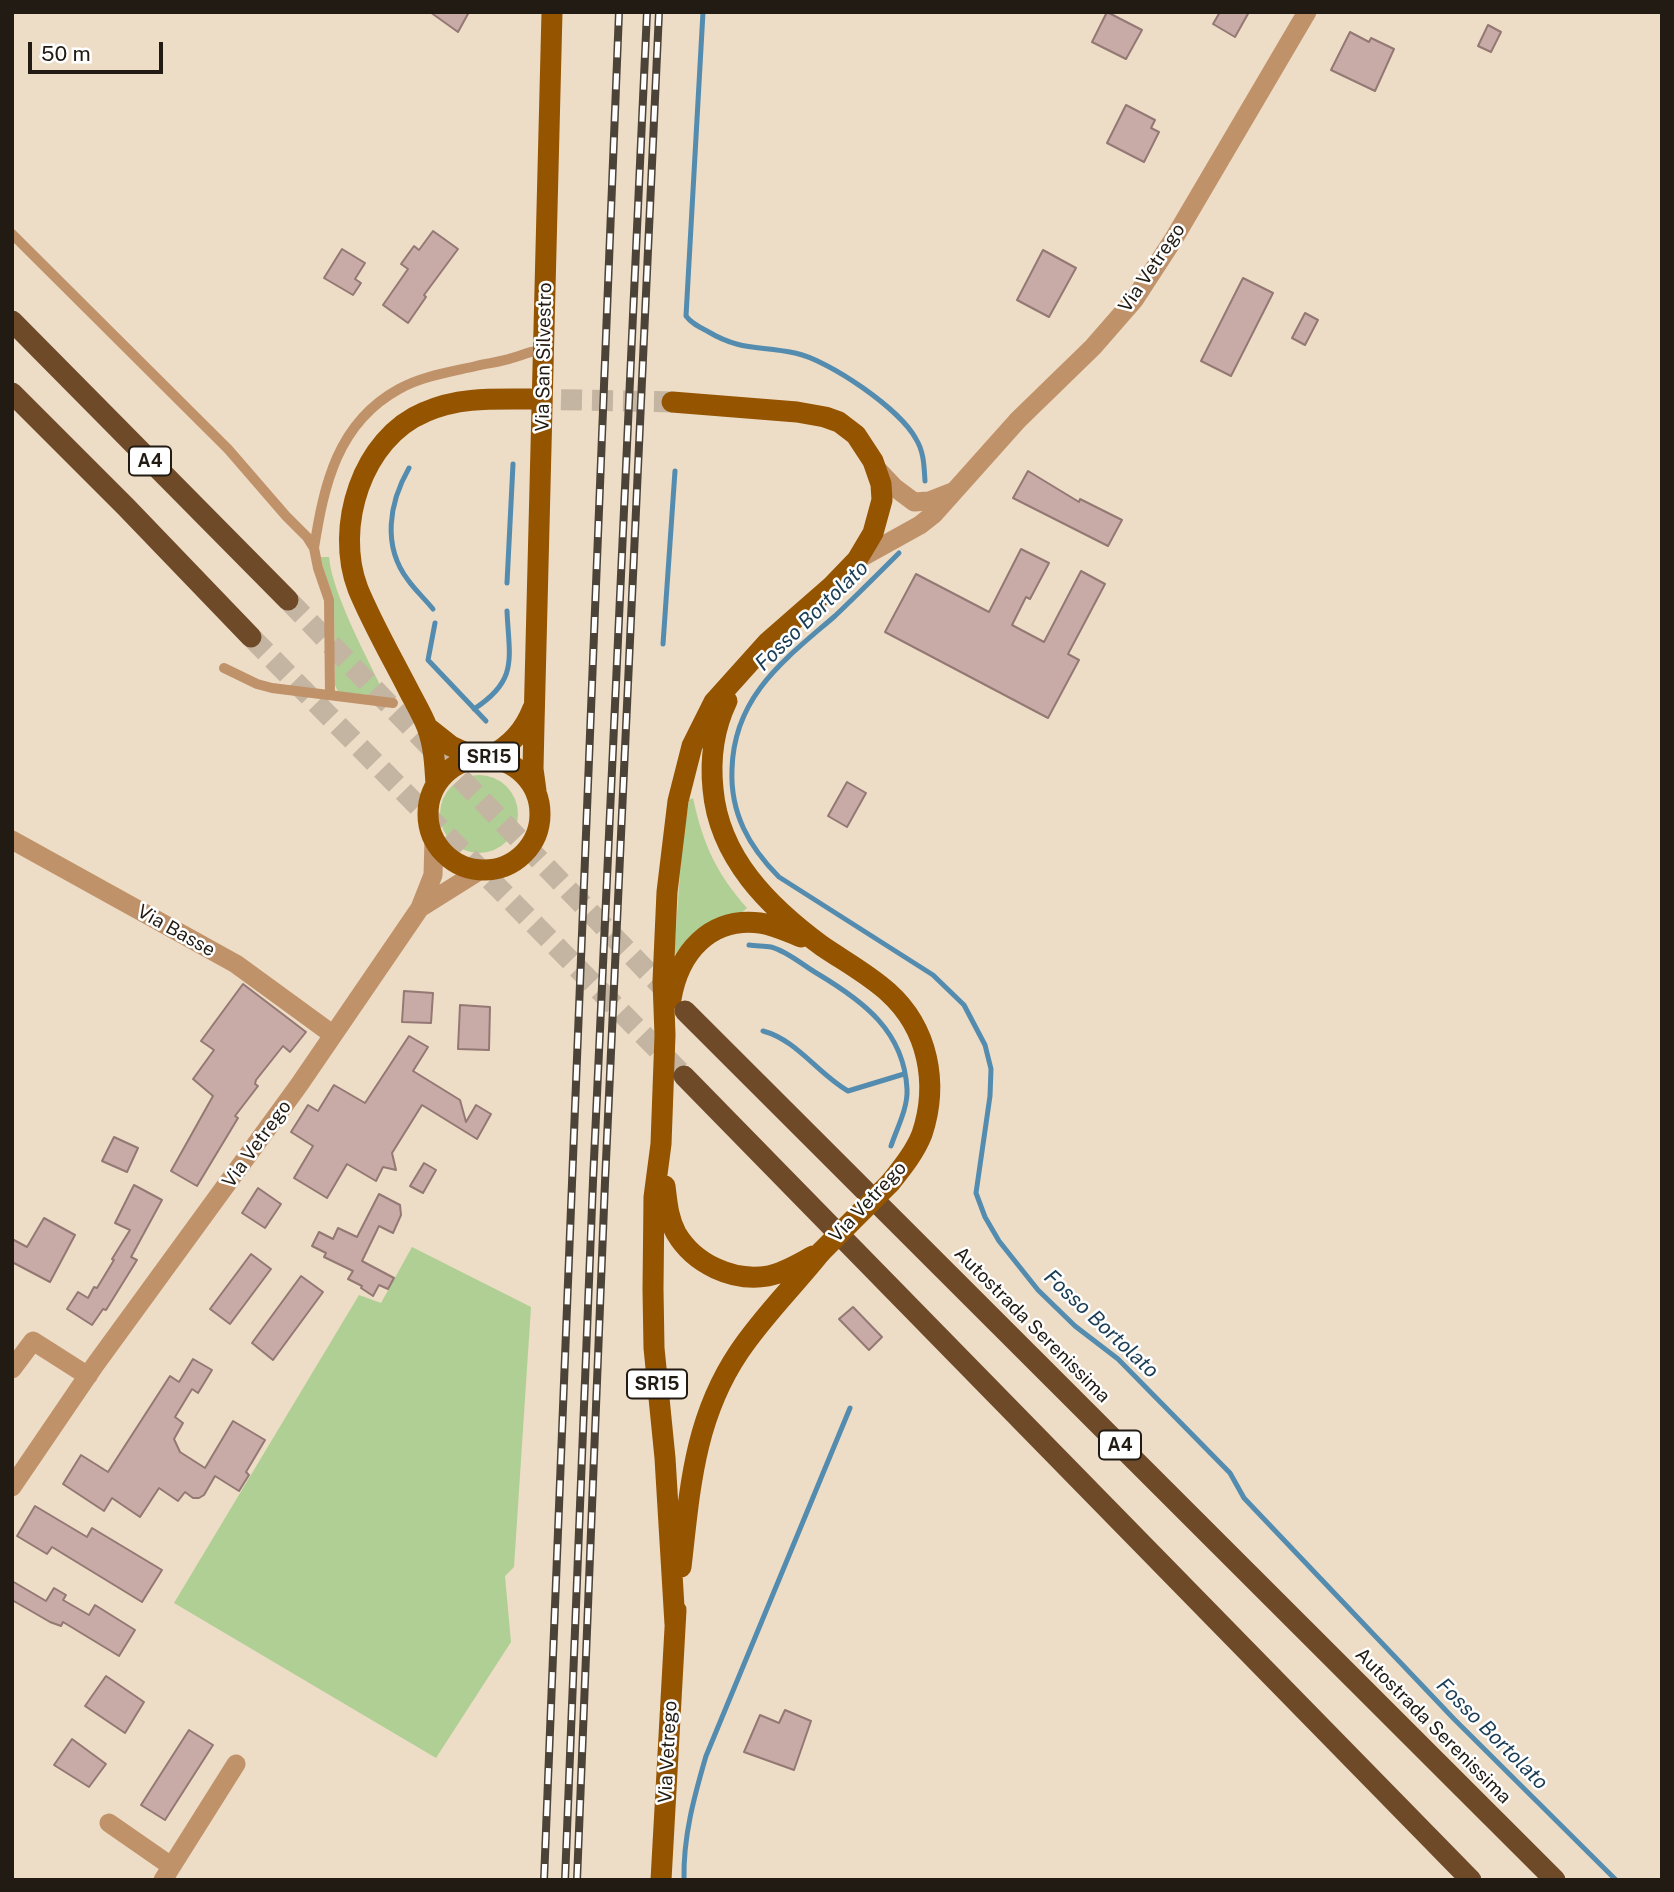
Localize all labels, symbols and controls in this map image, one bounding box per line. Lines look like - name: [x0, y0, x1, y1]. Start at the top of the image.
- scale bar: [32, 28, 166, 72]
- text: 50 m: [41, 41, 91, 66]
- street label: Via Vetrego: [1114, 219, 1190, 317]
- street label: Via San Silvestro: [531, 282, 557, 432]
- road number: A4: [129, 447, 171, 476]
- water label: Fosso Bortolato: [750, 556, 874, 676]
- road number: SR15: [459, 742, 519, 772]
- street label: Via Basse: [133, 900, 219, 962]
- street label: Via Vetrego: [218, 1096, 296, 1192]
- street label: Via Vetrego: [825, 1157, 911, 1247]
- street label: Autostrada Serenissima: [949, 1242, 1115, 1408]
- water label: Fosso Bortolato: [1038, 1265, 1164, 1383]
- road number: SR15: [627, 1370, 687, 1399]
- road number: A4: [1099, 1430, 1141, 1460]
- street label: Autostrada Serenissima: [1350, 1643, 1516, 1809]
- water label: Fosso Bortolato: [1431, 1673, 1553, 1795]
- street label: Via Vetrego: [654, 1700, 682, 1804]

